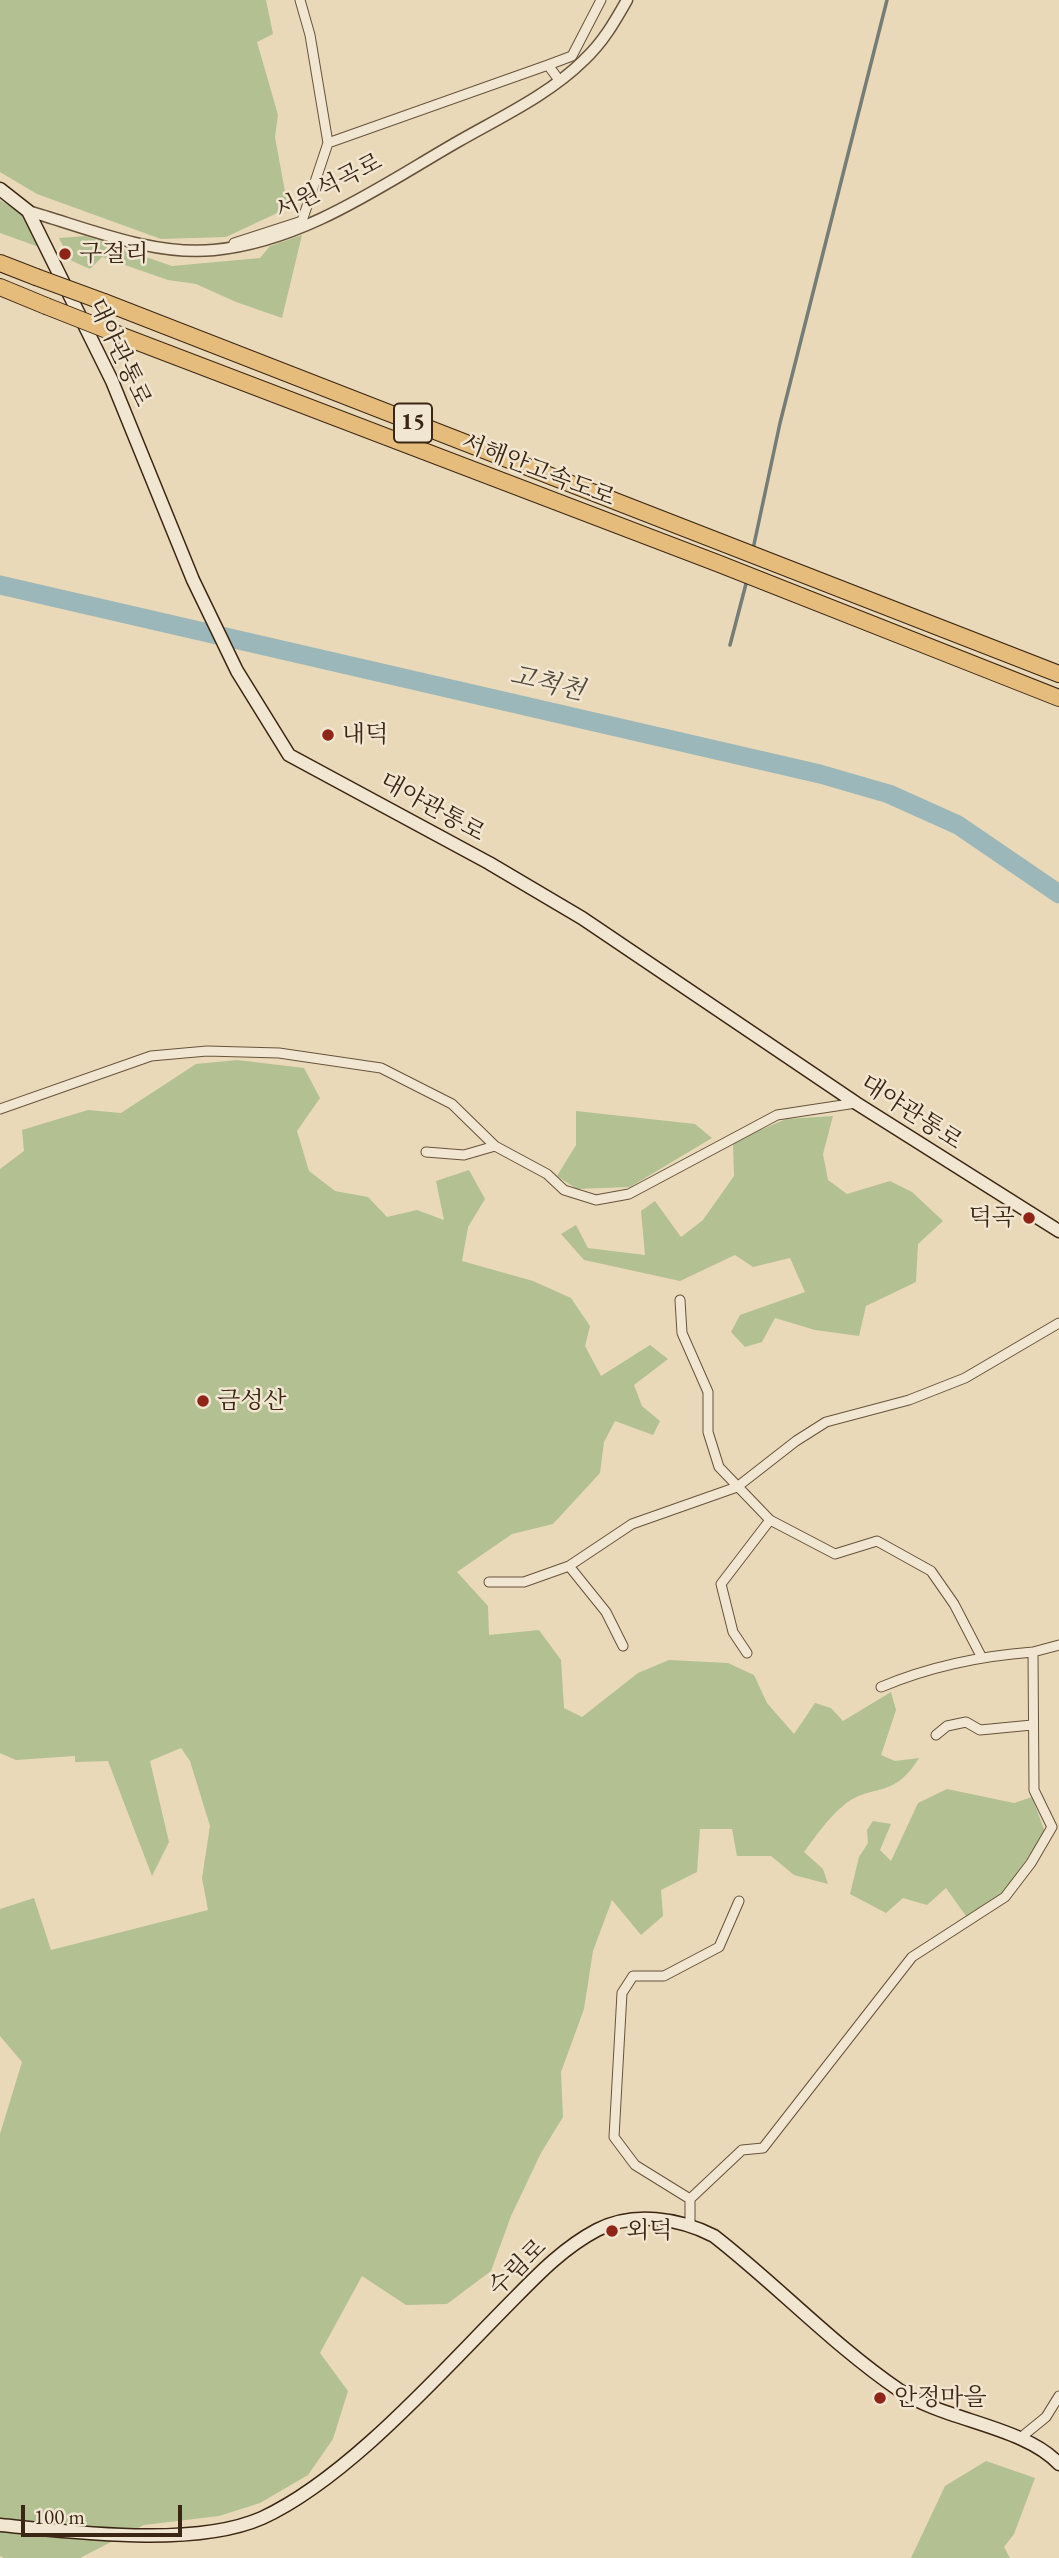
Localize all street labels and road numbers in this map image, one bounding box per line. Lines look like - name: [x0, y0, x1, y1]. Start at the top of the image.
- street label: 서원석곡로: [271, 148, 387, 226]
- street label: 대야관통로: [81, 294, 157, 412]
- road number: 15: [394, 404, 432, 442]
- street label: 서해안고속도로: [457, 428, 619, 514]
- street label: 대야관통로: [374, 767, 490, 849]
- street label: 대야관통로: [855, 1069, 967, 1157]
- street label: 수림로: [483, 2233, 553, 2303]

